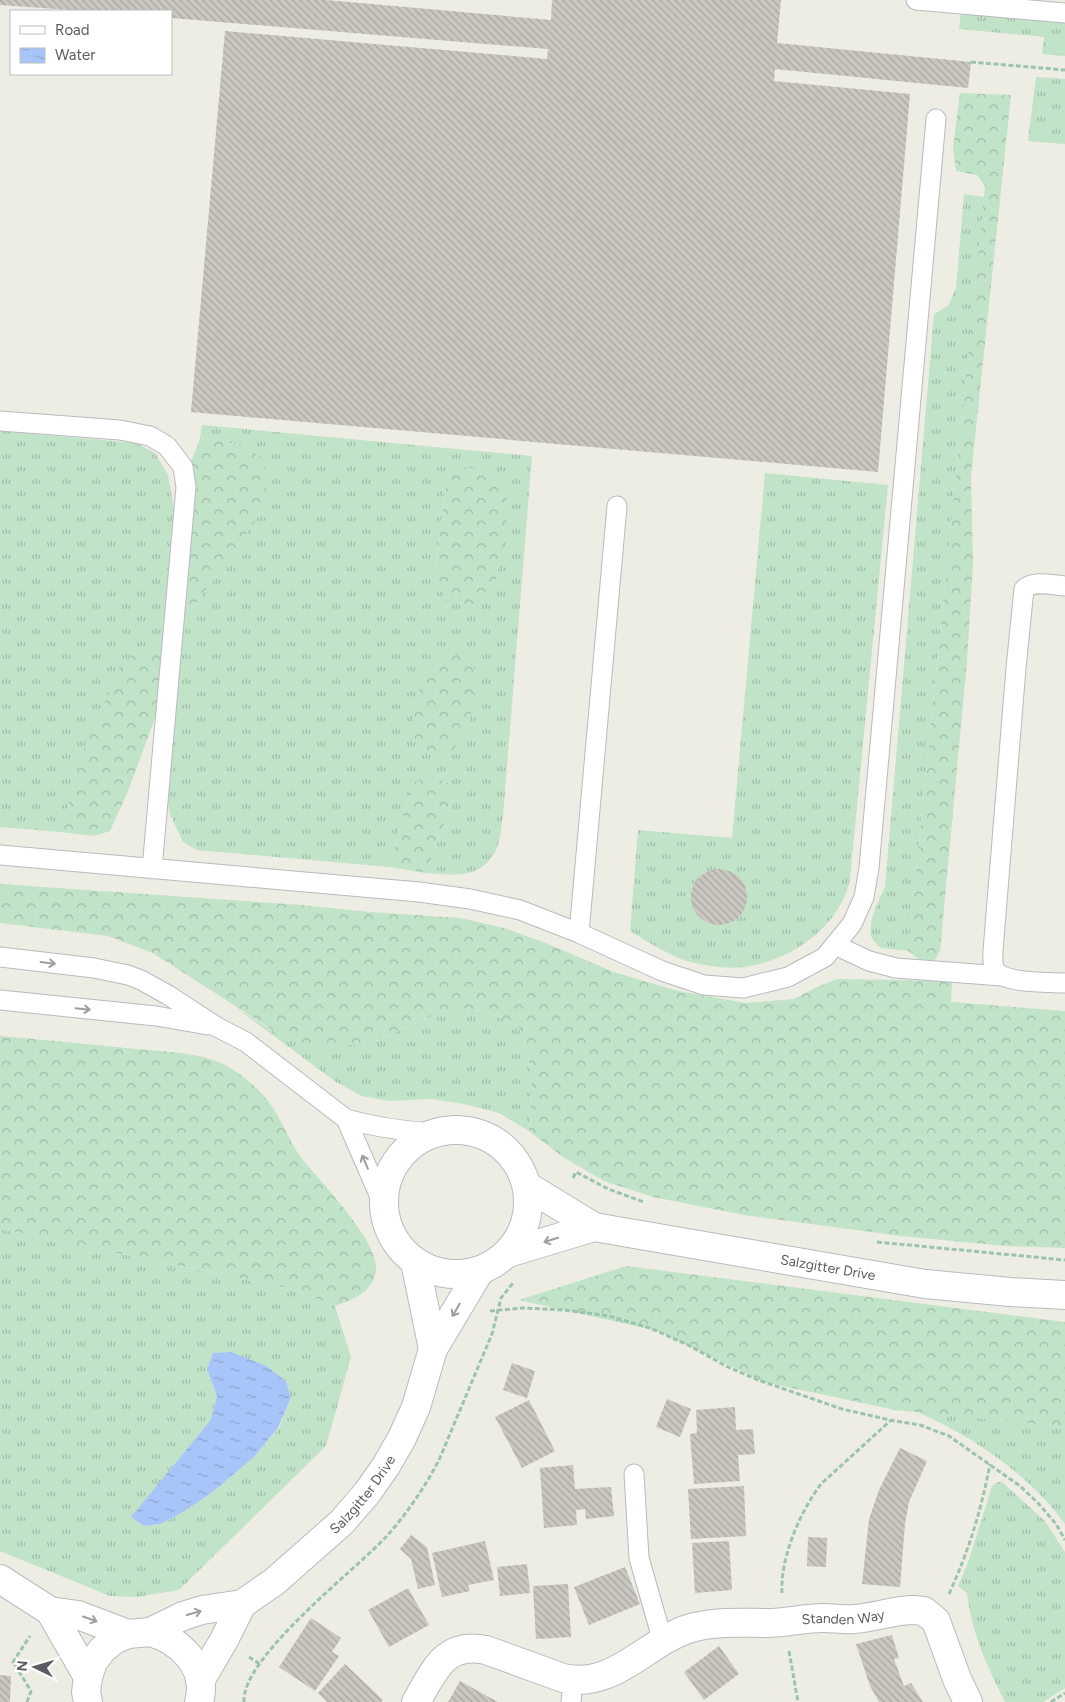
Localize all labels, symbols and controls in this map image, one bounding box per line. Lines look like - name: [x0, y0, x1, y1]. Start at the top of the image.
- legend: [10, 10, 172, 75]
- text: Road: [55, 21, 90, 39]
- text: Water: [55, 46, 95, 64]
- one-way arrow: [40, 958, 56, 968]
- one-way arrow: [75, 1004, 91, 1014]
- one-way arrow: [359, 1155, 369, 1170]
- one-way arrow: [544, 1236, 559, 1245]
- street label: Salzgitter Drive: [779, 1251, 877, 1284]
- one-way arrow: [451, 1303, 461, 1318]
- street label: Salzgitter Drive: [326, 1452, 399, 1538]
- street label: Standen Way: [801, 1606, 887, 1629]
- one-way arrow: [186, 1607, 202, 1617]
- one-way arrow: [82, 1615, 97, 1624]
- north arrow: [10, 1642, 60, 1692]
- text: N: [14, 1660, 31, 1672]

